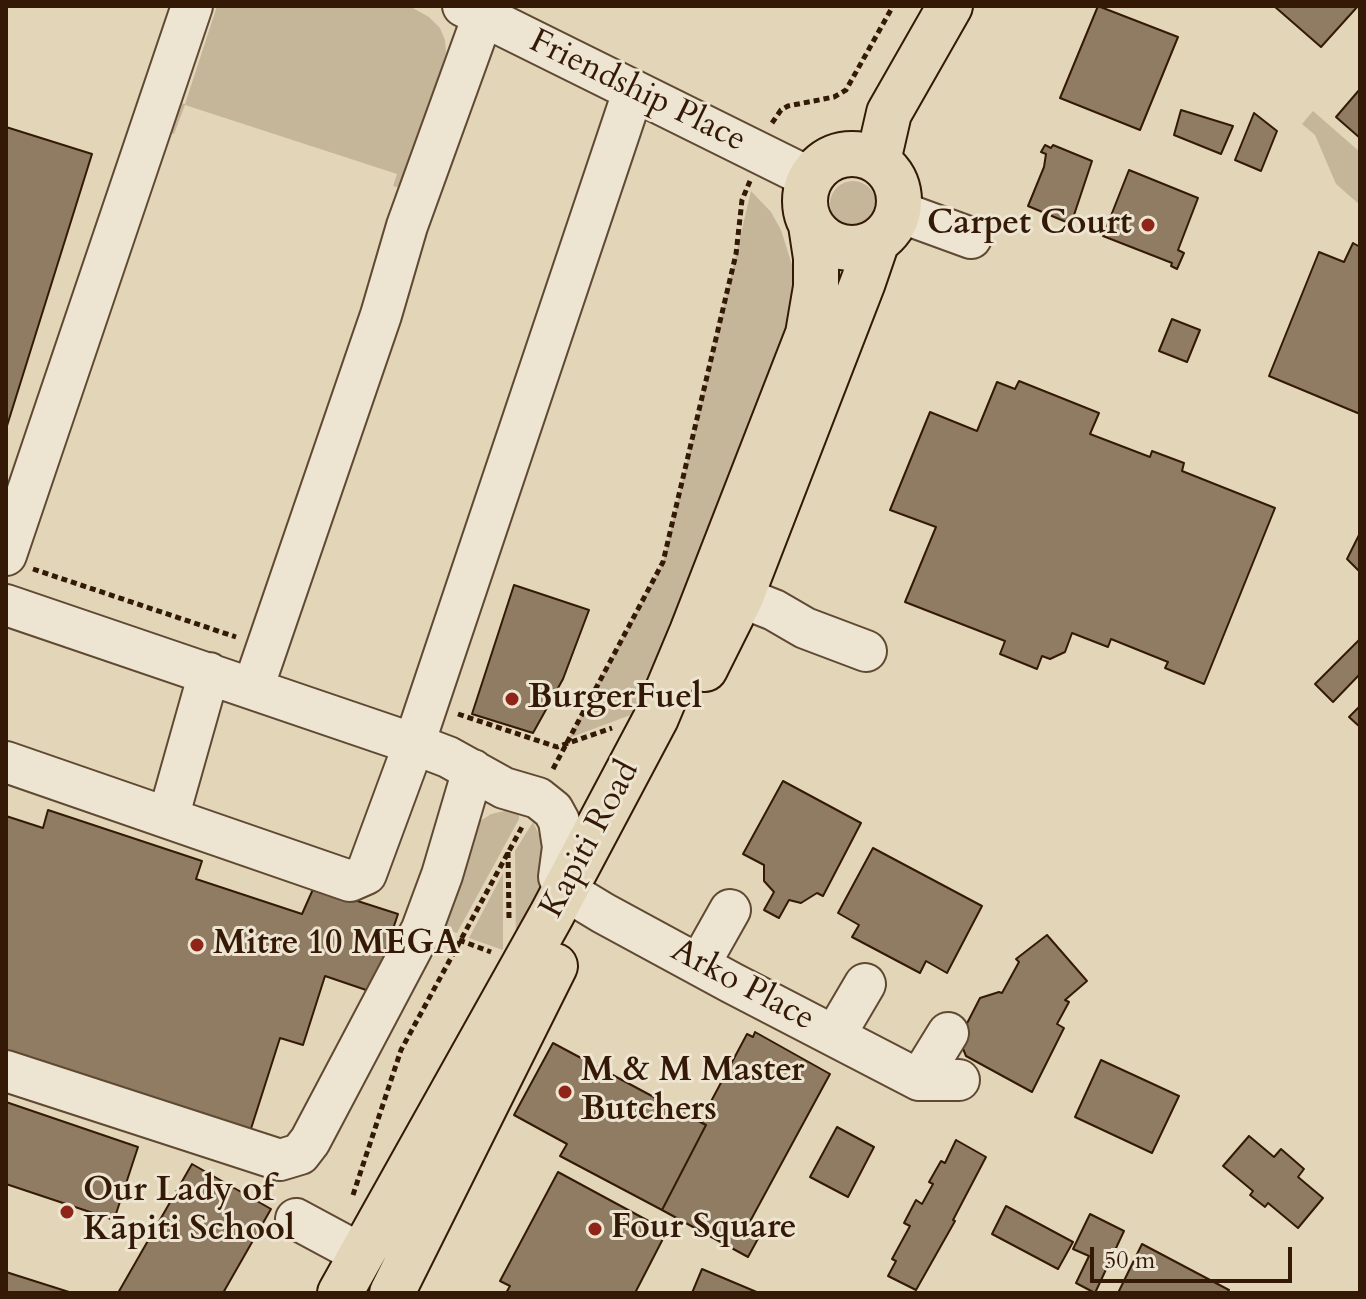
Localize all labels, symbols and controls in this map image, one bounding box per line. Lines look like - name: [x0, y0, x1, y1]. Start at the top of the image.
- street label: Friendship Place: [522, 22, 752, 162]
- place label: Carpet Court: [927, 205, 1132, 245]
- marker: Carpet Court: [1139, 216, 1157, 234]
- place label: BurgerFuel: [528, 679, 702, 719]
- marker: BurgerFuel: [503, 690, 521, 708]
- street label: Kapiti Road: [533, 755, 649, 925]
- place label: Mitre 10 MEGA: [213, 925, 460, 965]
- street label: Arko Place: [663, 931, 821, 1041]
- marker: Mitre 10 MEGA: [188, 936, 206, 954]
- place label: M & M Master Butchers: [581, 1052, 804, 1132]
- marker: M & M Master Butchers: [556, 1083, 574, 1101]
- place label: Our Lady of Kāpiti School: [83, 1172, 295, 1252]
- marker: Our Lady of Kāpiti School: [58, 1203, 76, 1221]
- place label: Four Square: [611, 1209, 797, 1249]
- marker: Four Square: [586, 1220, 604, 1238]
- scale bar: [1094, 1231, 1296, 1281]
- text: 50 m: [1104, 1244, 1155, 1277]

